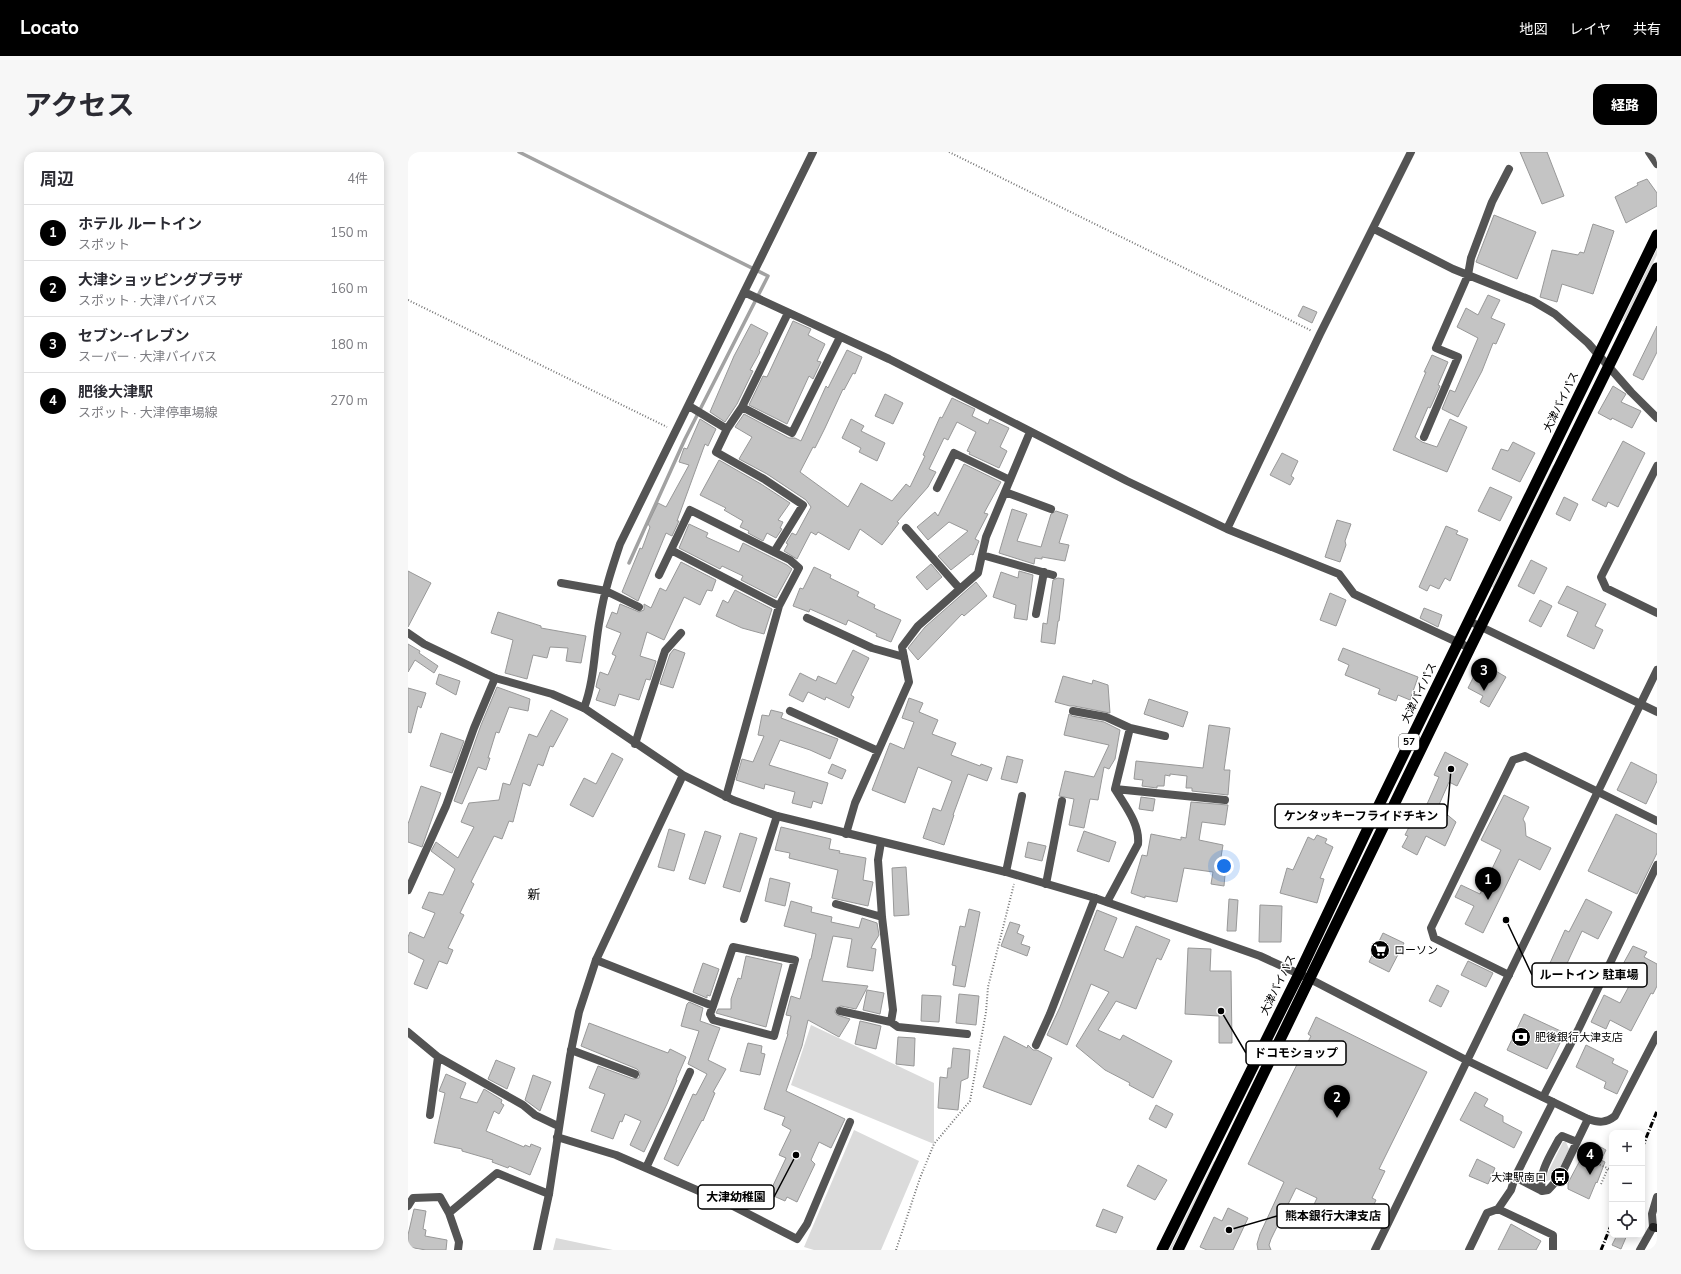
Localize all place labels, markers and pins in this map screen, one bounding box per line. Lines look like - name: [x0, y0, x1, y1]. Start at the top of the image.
- pin: 3: [1471, 658, 1497, 691]
- callout: ケンタッキーフライドチキン: [1275, 804, 1447, 828]
- pin: 1: [1475, 867, 1501, 900]
- supermarket icon: ローソン: [1369, 939, 1391, 961]
- place label: ローソン: [1394, 943, 1438, 958]
- callout: ルートイン 駐車場: [1532, 963, 1647, 987]
- bank icon: 肥後銀行大津支店: [1510, 1026, 1532, 1048]
- place label: 肥後銀行大津支店: [1535, 1030, 1623, 1045]
- callout: ドコモショップ: [1246, 1041, 1346, 1065]
- pin: 2: [1324, 1085, 1350, 1118]
- pin: 4: [1577, 1142, 1603, 1175]
- bus stop icon: 大津駅南口: [1549, 1166, 1571, 1188]
- place label: 大津駅南口: [1491, 1170, 1546, 1185]
- callout: 大津幼稚園: [698, 1185, 774, 1209]
- callout: 熊本銀行大津支店: [1277, 1204, 1389, 1228]

